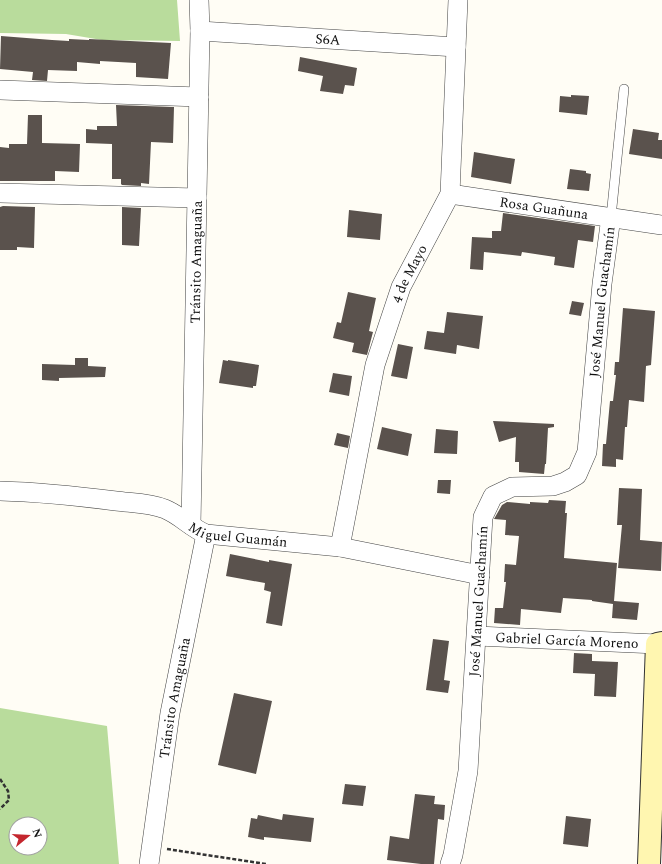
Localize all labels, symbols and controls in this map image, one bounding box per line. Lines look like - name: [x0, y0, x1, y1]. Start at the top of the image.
- street label: S6A: [315, 28, 341, 50]
- street label: Rosa Guañuna: [498, 191, 590, 225]
- street label: Tránsito Amaguaña: [184, 200, 207, 324]
- street label: José Manuel Guachamín: [583, 225, 620, 378]
- street label: 4 de Mayo: [386, 241, 432, 306]
- street label: Miguel Guamán: [184, 516, 288, 552]
- street label: José Manuel Guachamín: [463, 525, 493, 677]
- street label: Gabriel García Moreno: [495, 626, 639, 654]
- street label: Tránsito Amaguaña: [153, 635, 195, 760]
- north arrow: [8, 816, 48, 856]
- text: N: [28, 826, 47, 840]

